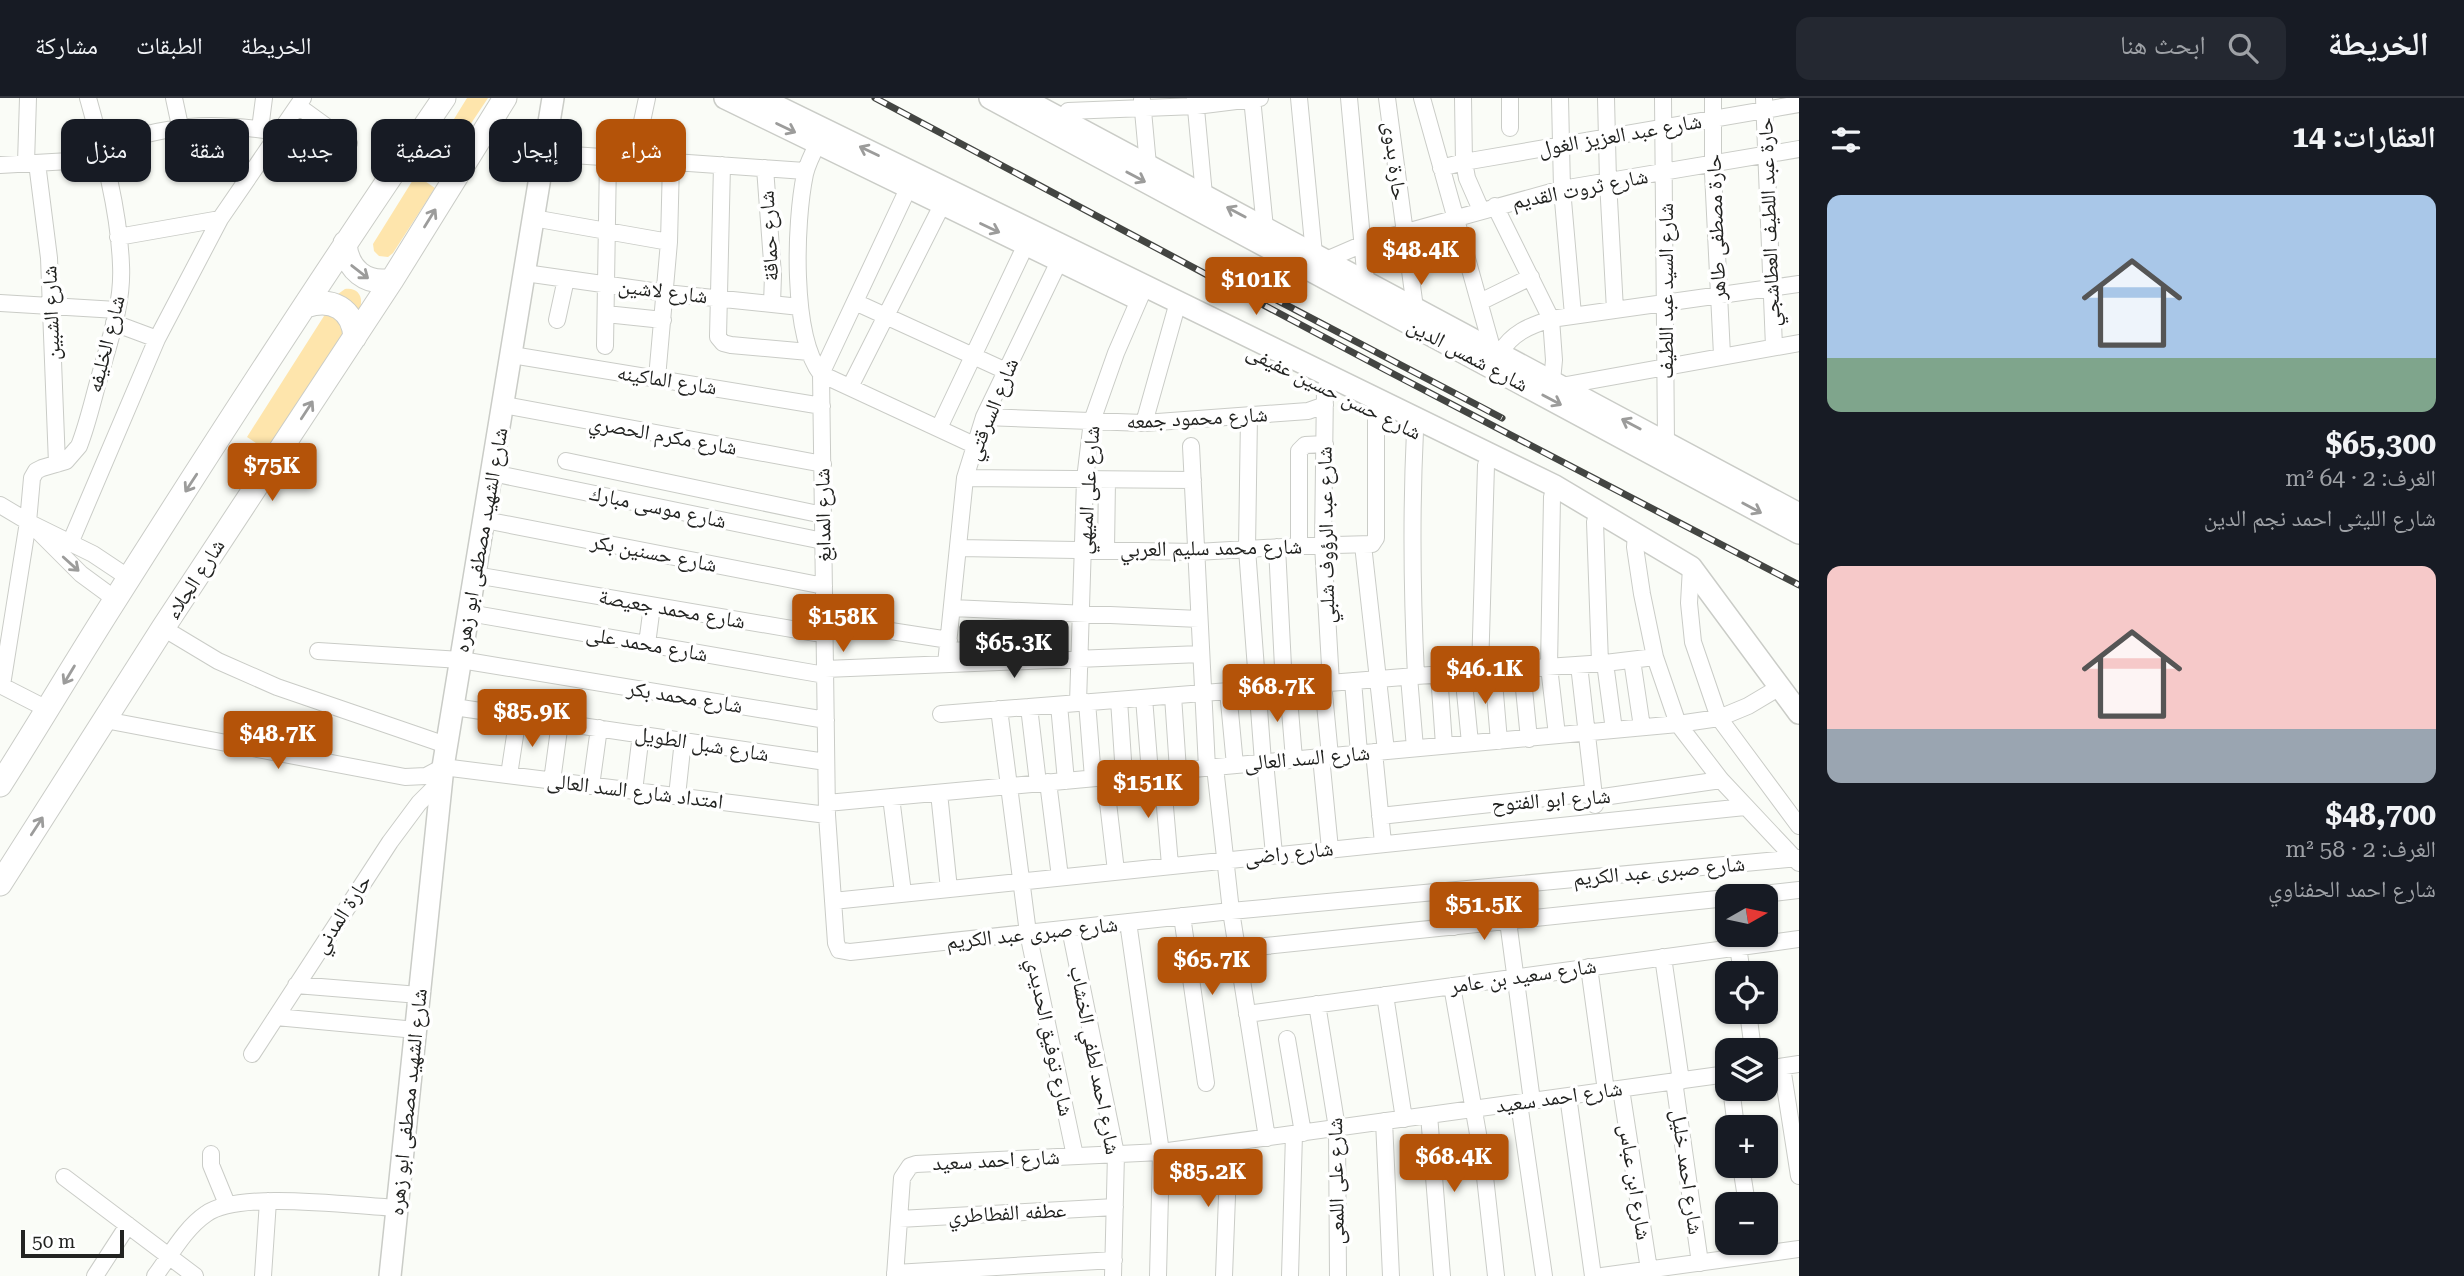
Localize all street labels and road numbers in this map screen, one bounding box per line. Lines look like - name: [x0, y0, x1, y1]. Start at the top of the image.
- street label: شارع عبد العزيز الغول: [1537, 109, 1704, 162]
- street label: حارة عبد اللطيف العطاشجي: [1753, 117, 1789, 327]
- street label: حارة بدوى: [1378, 120, 1412, 202]
- street label: حارة مصطفى طاهر: [1701, 154, 1732, 301]
- street label: شارع ثروت القديم: [1510, 164, 1650, 216]
- street label: شارع حماقة: [755, 190, 784, 282]
- street label: شارع السيد عبد اللطيف: [1654, 203, 1679, 379]
- street label: شارع الشبين: [37, 265, 66, 361]
- street label: شارع لاشين: [617, 274, 709, 309]
- street label: شارع الخليفه: [82, 293, 131, 395]
- street label: شارع شمس الدين: [1403, 313, 1532, 398]
- street label: شارع حسن حسين عفيفى: [1242, 339, 1425, 446]
- street label: شارع السرقتي: [961, 354, 1027, 465]
- street label: شارع الماكينه: [615, 360, 719, 401]
- street label: شارع محمود جمعه: [1126, 402, 1268, 435]
- street label: شارع مكرم الحصري: [586, 410, 739, 464]
- street label: شارع على الميهي: [1072, 425, 1109, 555]
- street label: شارع الشهيد مصطفى ابو زهره: [449, 426, 514, 655]
- street label: شارع عبد الرؤوف شلبي: [1312, 446, 1344, 624]
- street label: شارع المدابغ: [810, 468, 837, 562]
- street label: شارع موسى مبارك: [587, 481, 728, 534]
- street label: شارع حسنين بكر: [588, 529, 719, 578]
- street label: شارع الجلاء: [160, 534, 231, 624]
- street label: شارع محمد سليم العربي: [1120, 534, 1303, 566]
- street label: شارع محمد جعيصة: [597, 584, 747, 635]
- street label: شارع محمد على: [584, 622, 710, 667]
- street label: شارع محمد بكر: [624, 676, 744, 719]
- street label: شارع شبل الطويل: [633, 722, 771, 767]
- street label: شارع السد العالى: [1243, 741, 1371, 776]
- street label: امتداد شارع السد العالى: [545, 768, 724, 815]
- street label: شارع ابو الفتوح: [1491, 784, 1611, 817]
- street label: شارع راضى: [1243, 836, 1335, 871]
- street label: شارع صبرى عبد الكريم: [1572, 852, 1746, 892]
- street label: حارة المدني: [308, 870, 380, 960]
- street label: شارع صبرى عبد الكريم: [945, 912, 1119, 956]
- street label: شارع سعيد بن عامر: [1447, 954, 1598, 999]
- street label: شارع توفيق الحديدي: [1017, 956, 1078, 1119]
- street label: شارع احمد لطفي الخشاب: [1061, 963, 1125, 1157]
- street label: شارع الشهيد مصطفى ابو زهره: [384, 987, 433, 1217]
- street label: شارع احمد سعيد: [1494, 1076, 1624, 1119]
- street label: شارع احمد خليل: [1665, 1108, 1708, 1236]
- street label: شارع على اللمعى: [1323, 1117, 1350, 1245]
- street label: شارع ابن عباس: [1613, 1122, 1656, 1242]
- street label: شارع احمد سعيد: [932, 1145, 1060, 1176]
- street label: عطفه الفطاطري: [947, 1198, 1067, 1232]

